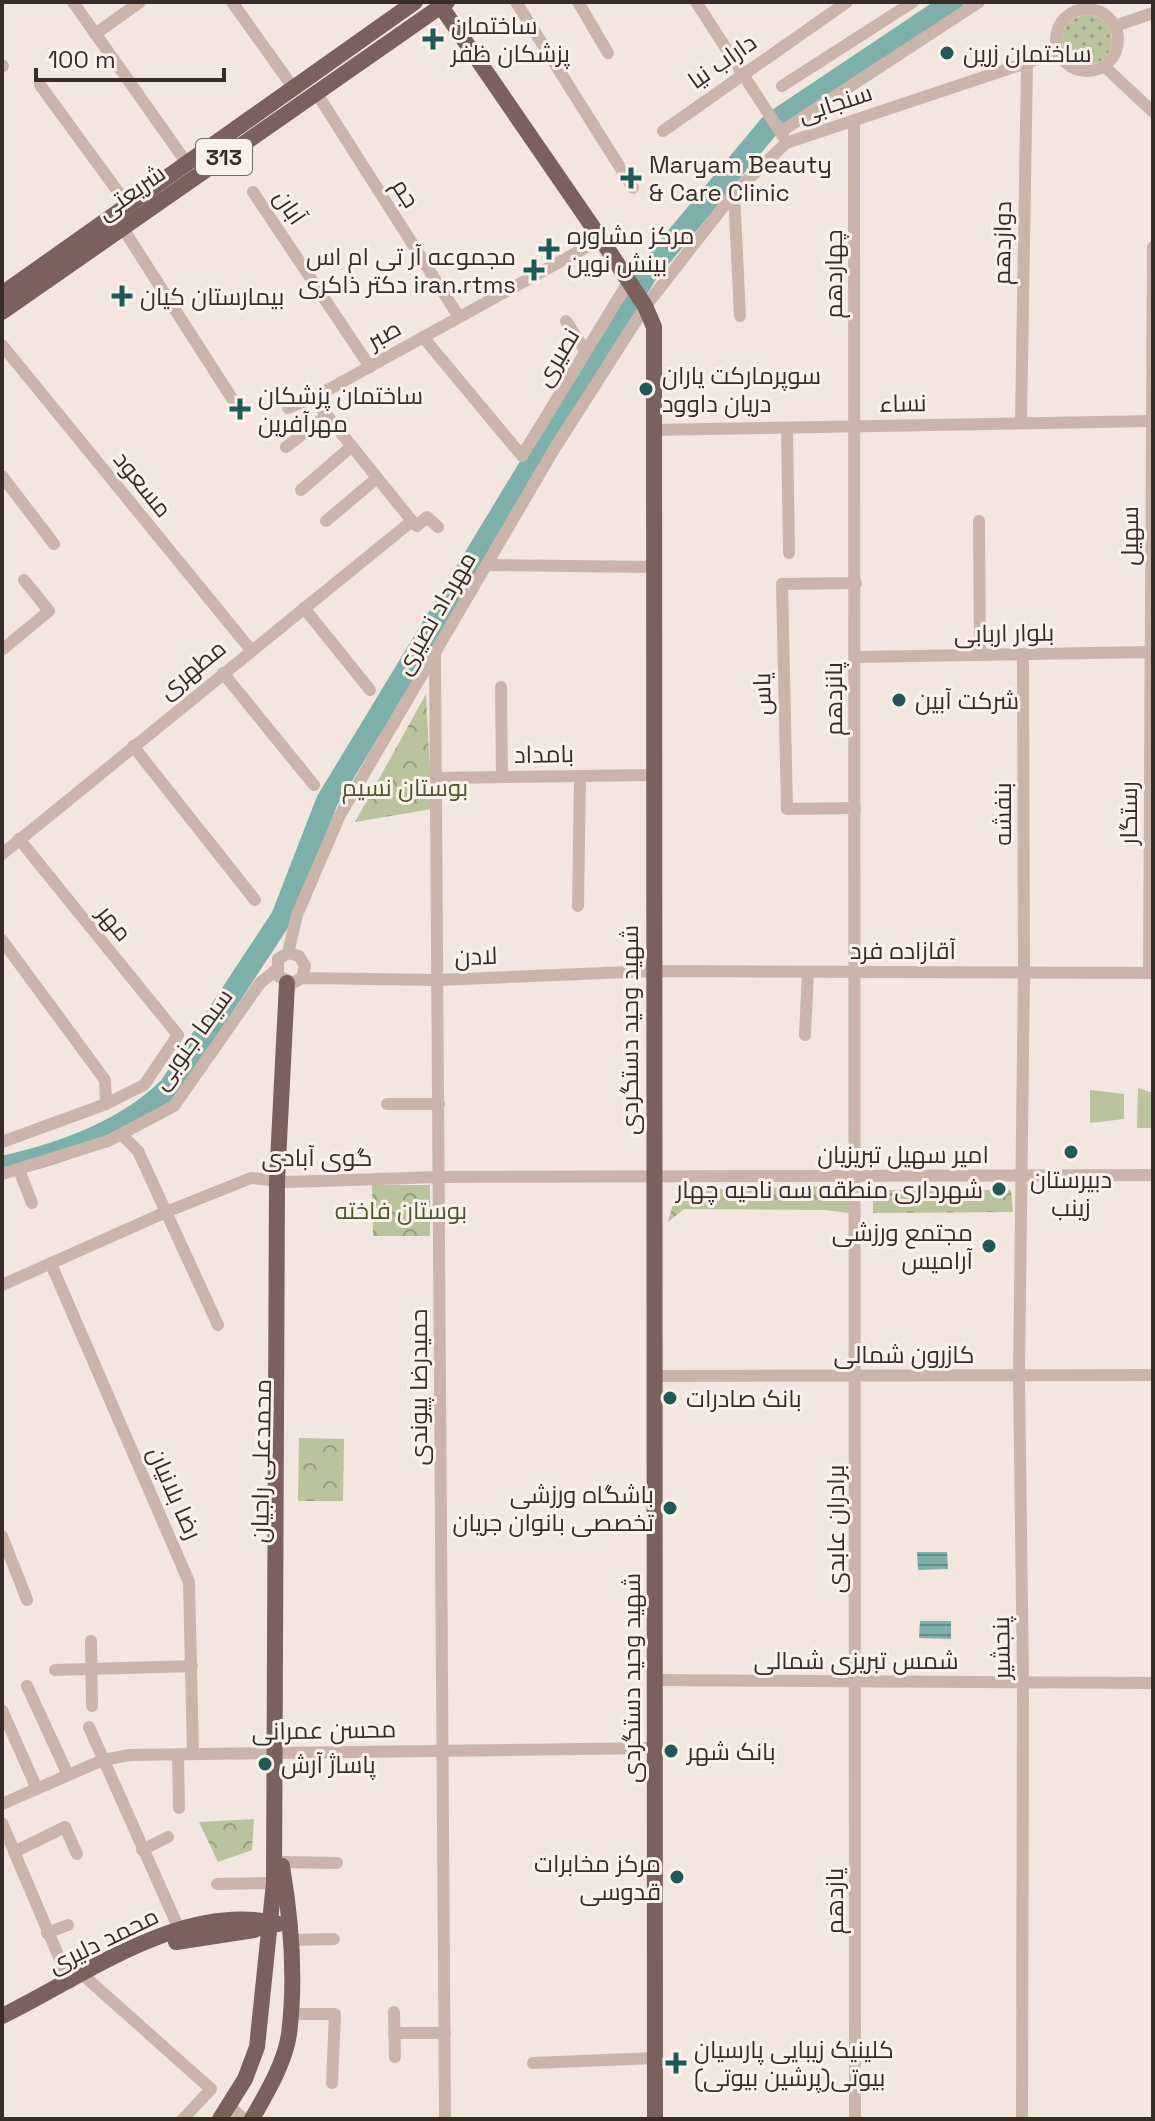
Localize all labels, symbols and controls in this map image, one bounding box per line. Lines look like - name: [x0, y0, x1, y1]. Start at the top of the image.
- place label: ساختمان پزشکان ظفر: [449, 10, 570, 70]
- street label: داراب نیا: [682, 26, 762, 96]
- marker: ساختمان پزشکان ظفر: [422, 28, 444, 50]
- scale bar: [36, 32, 224, 82]
- place label: ساختمان زرین: [963, 38, 1092, 69]
- text: 100 m: [48, 44, 116, 75]
- marker: ساختمان زرین: [938, 44, 956, 62]
- street label: سنجابی: [794, 77, 876, 129]
- road number: 313: [196, 139, 252, 175]
- place label: Maryam Beauty & Care Clinic: [649, 149, 832, 208]
- street label: شریعتی: [91, 157, 171, 227]
- marker: Maryam Beauty & Care Clinic: [620, 167, 642, 189]
- street label: جم: [384, 172, 427, 214]
- street label: آبان: [267, 183, 313, 231]
- street label: دوازدهم: [986, 201, 1019, 285]
- place label: مرکز مشاوره بینش نوین: [567, 220, 695, 279]
- street label: چهاردهم: [818, 229, 850, 319]
- marker: مرکز مشاوره بینش نوین: [538, 238, 560, 260]
- place label: مجموعه آر تی ام اس دکتر ذاکری iran.rtms: [299, 241, 516, 300]
- marker: مجموعه آر تی ام اس دکتر ذاکری iran.rtms: [523, 259, 545, 281]
- place label: بیمارستان کیان: [140, 281, 284, 312]
- marker: بیمارستان کیان: [111, 285, 133, 307]
- street label: صبر: [360, 312, 406, 357]
- street label: نصیری: [528, 322, 586, 392]
- place label: سوپرمارکت یاران دریان داوود: [662, 360, 821, 419]
- place label: ساختمان پزشکان مهرآفرین: [258, 380, 423, 439]
- marker: سوپرمارکت یاران دریان داوود: [637, 380, 655, 398]
- street label: نساء: [879, 387, 927, 419]
- marker: ساختمان پزشکان مهرآفرین: [229, 398, 251, 420]
- street label: مسعود: [107, 444, 179, 524]
- street label: سهیل: [1114, 506, 1145, 566]
- street label: مهرداد نصیری: [387, 546, 483, 680]
- street label: بلوار اربابی: [954, 617, 1054, 649]
- street label: مطهری: [152, 632, 232, 706]
- street label: پانزدهم: [818, 662, 850, 736]
- street label: یاس: [746, 672, 778, 716]
- place label: شرکت آبین: [915, 685, 1019, 716]
- marker: شرکت آبین: [890, 691, 908, 709]
- street label: بامداد: [514, 738, 574, 770]
- park label: بوستان نسیم: [342, 772, 468, 804]
- street label: رستگار: [1113, 781, 1144, 847]
- street label: بنفشه: [987, 782, 1018, 846]
- street label: مهر: [90, 897, 139, 948]
- street label: شهید وحید دستگردی: [614, 925, 645, 1135]
- street label: آقازاده فرد: [850, 935, 957, 966]
- street label: لادن: [454, 940, 498, 972]
- street label: سیما جنوبی: [145, 982, 239, 1096]
- street label: امیر سهیل تبریزیان: [817, 1139, 989, 1170]
- street label: گوی آبادی: [262, 1142, 372, 1173]
- marker: دبیرستان زینب: [1062, 1143, 1080, 1161]
- place label: دبیرستان زینب: [1030, 1164, 1112, 1223]
- place label: شهرداری منطقه سه ناحیه چهار: [674, 1174, 983, 1206]
- marker: شهرداری منطقه سه ناحیه چهار: [990, 1180, 1008, 1198]
- park label: بوستان فاخته: [335, 1195, 467, 1226]
- place label: مجتمع ورزشی آرامیس: [832, 1217, 974, 1276]
- marker: مجتمع ورزشی آرامیس: [980, 1237, 998, 1255]
- street label: حمیدرضا پیوندی: [403, 1309, 435, 1465]
- street label: کازرون شمالی: [834, 1339, 974, 1370]
- street label: محمدعلی راجیان: [244, 1379, 278, 1543]
- place label: بانک صادرات: [686, 1383, 802, 1414]
- marker: بانک صادرات: [661, 1389, 679, 1407]
- street label: رضا بلانیان: [141, 1442, 209, 1544]
- street label: برادران عابدی: [820, 1465, 851, 1593]
- place label: باشگاه ورزشی تخصصی بانوان جریان: [452, 1479, 655, 1538]
- marker: باشگاه ورزشی تخصصی بانوان جریان: [661, 1499, 679, 1517]
- street label: شهید وحید دستگردی: [616, 1573, 647, 1783]
- street label: پنجشیر: [985, 1616, 1018, 1682]
- street label: شمس تبریزی شمالی: [753, 1645, 959, 1676]
- street label: محسن عمرانی: [251, 1713, 397, 1747]
- place label: بانک شهر: [685, 1736, 776, 1767]
- marker: بانک شهر: [662, 1742, 680, 1760]
- place label: پاساژ آرش: [281, 1749, 376, 1781]
- marker: پاساژ آرش: [256, 1755, 274, 1773]
- place label: مرکز مخابرات قدوسی: [534, 1848, 661, 1907]
- street label: یازدهم: [819, 1867, 851, 1934]
- marker: مرکز مخابرات قدوسی: [668, 1868, 686, 1886]
- street label: محمد دلیری: [43, 1900, 163, 1980]
- place label: کلینیک زیبایی پارسیان بیوتی(پرشین بیوتی): [694, 2034, 894, 2094]
- marker: کلینیک زیبایی پارسیان بیوتی(پرشین بیوتی): [665, 2052, 687, 2074]

